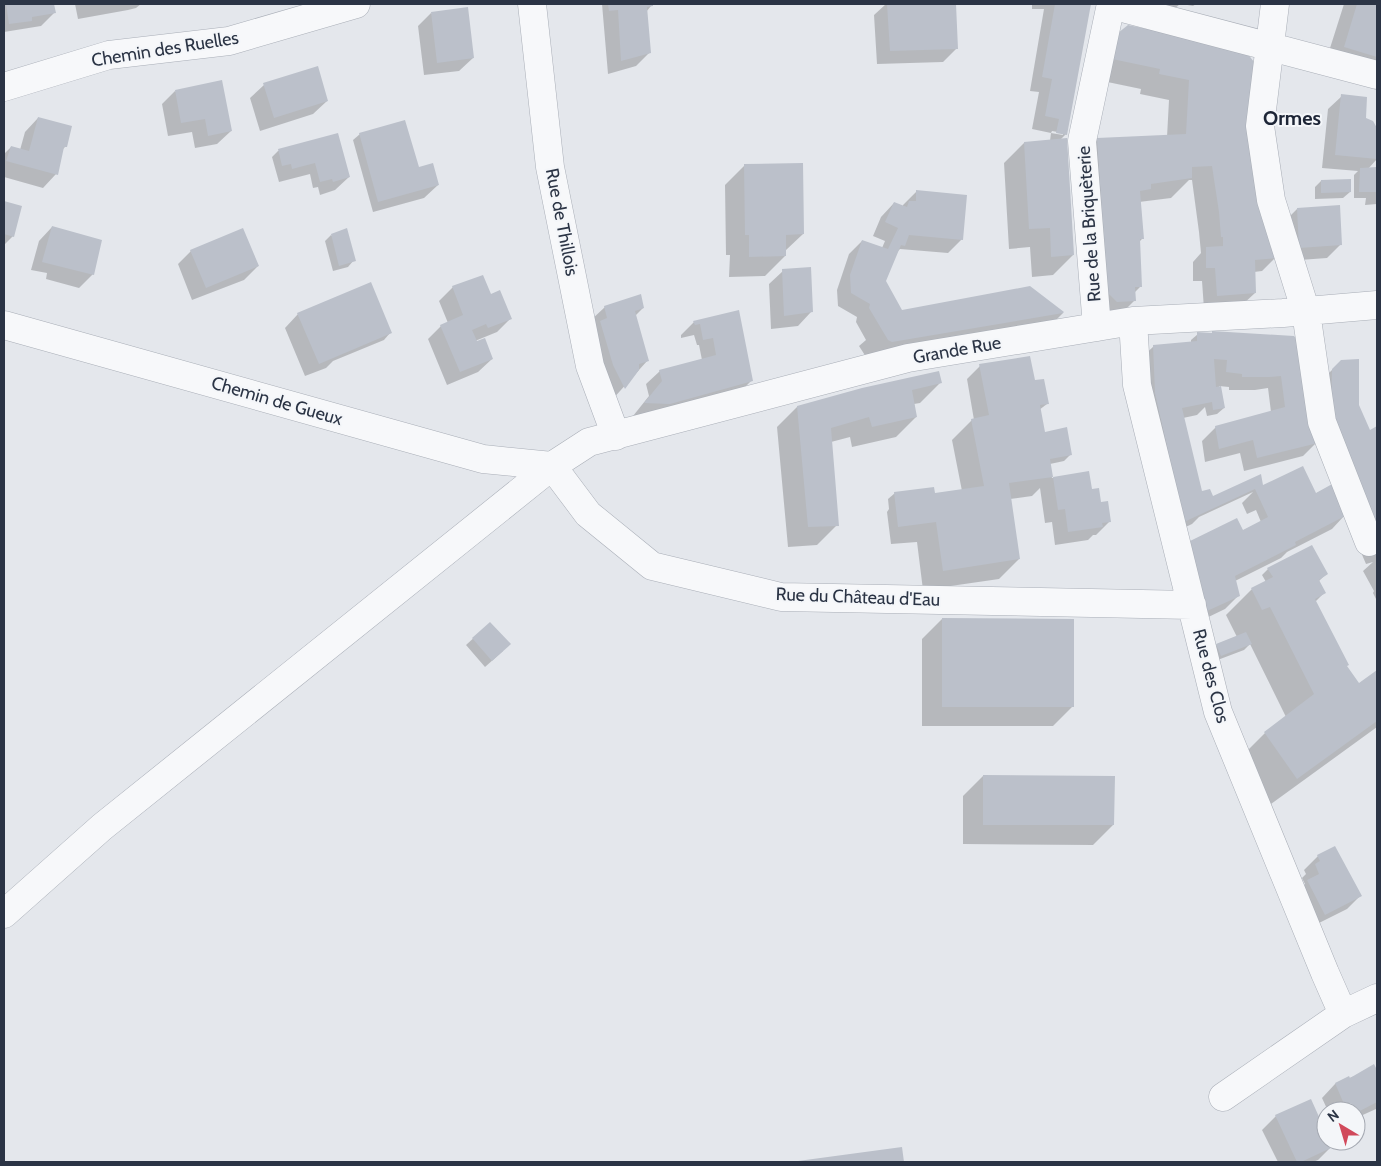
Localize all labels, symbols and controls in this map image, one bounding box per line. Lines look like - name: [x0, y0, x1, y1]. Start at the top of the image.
- street label: Chemin des Ruelles: [90, 26, 240, 72]
- district label: Ormes: [1263, 106, 1321, 130]
- street label: Rue de la Briquèterie: [1073, 145, 1105, 303]
- street label: Rue de Thillois: [541, 166, 583, 278]
- street label: Grande Rue: [911, 331, 1003, 369]
- street label: Chemin de Gueux: [209, 372, 346, 430]
- street label: Rue du Château d'Eau: [775, 583, 941, 611]
- street label: Rue des Clos: [1188, 626, 1234, 726]
- north arrow: [1316, 1101, 1366, 1151]
- text: N: [1324, 1106, 1342, 1126]

